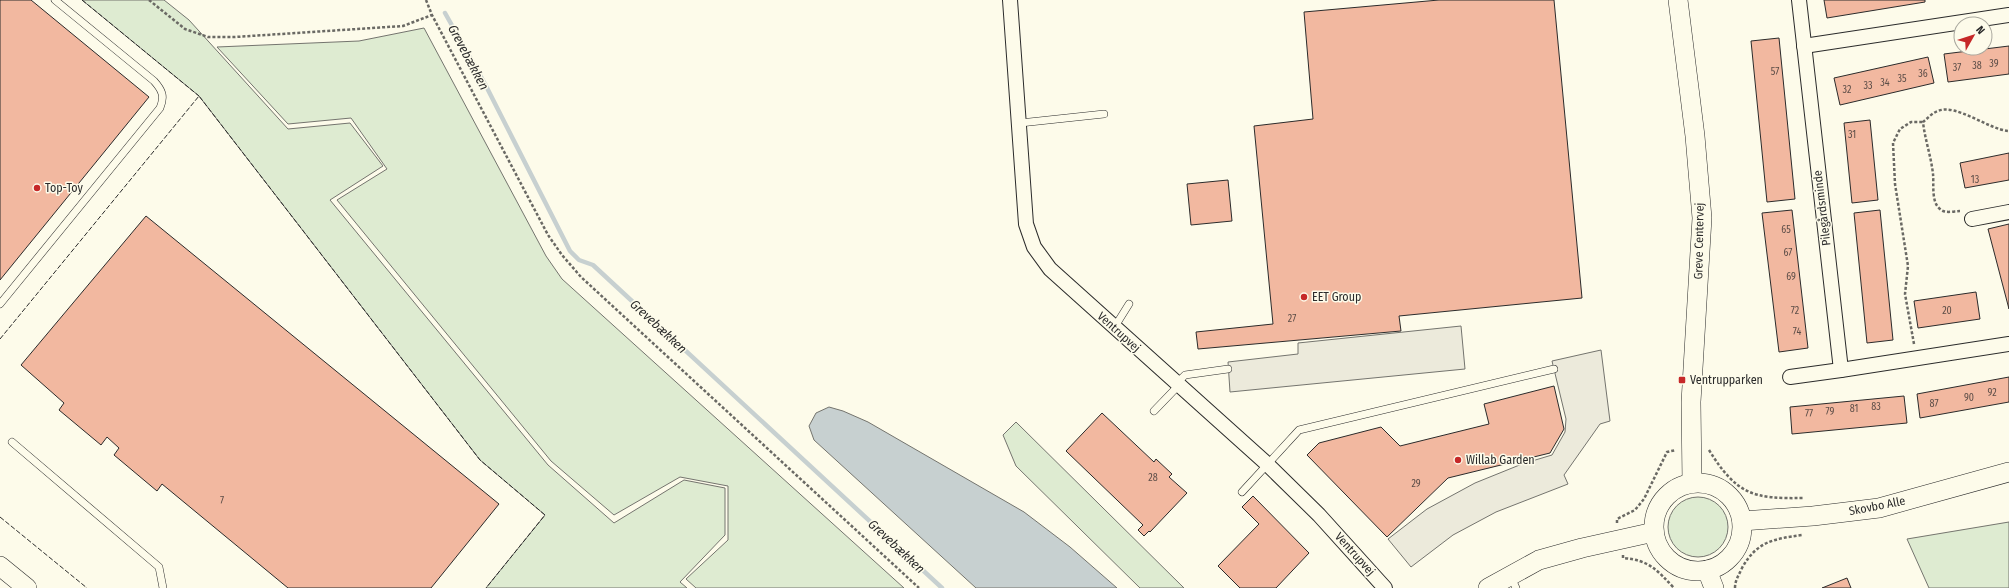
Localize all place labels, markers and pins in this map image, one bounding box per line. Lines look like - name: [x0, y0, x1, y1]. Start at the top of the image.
- place label: Top-Toy: [45, 181, 84, 195]
- marker: Top-Toy: [32, 183, 42, 193]
- place label: EET Group: [1312, 290, 1361, 304]
- marker: EET Group: [1299, 292, 1309, 302]
- place label: Ventrupparken: [1690, 373, 1763, 387]
- marker: Ventrupparken: [1677, 375, 1687, 385]
- place label: Willab Garden: [1466, 453, 1535, 467]
- marker: Willab Garden: [1453, 455, 1463, 465]

